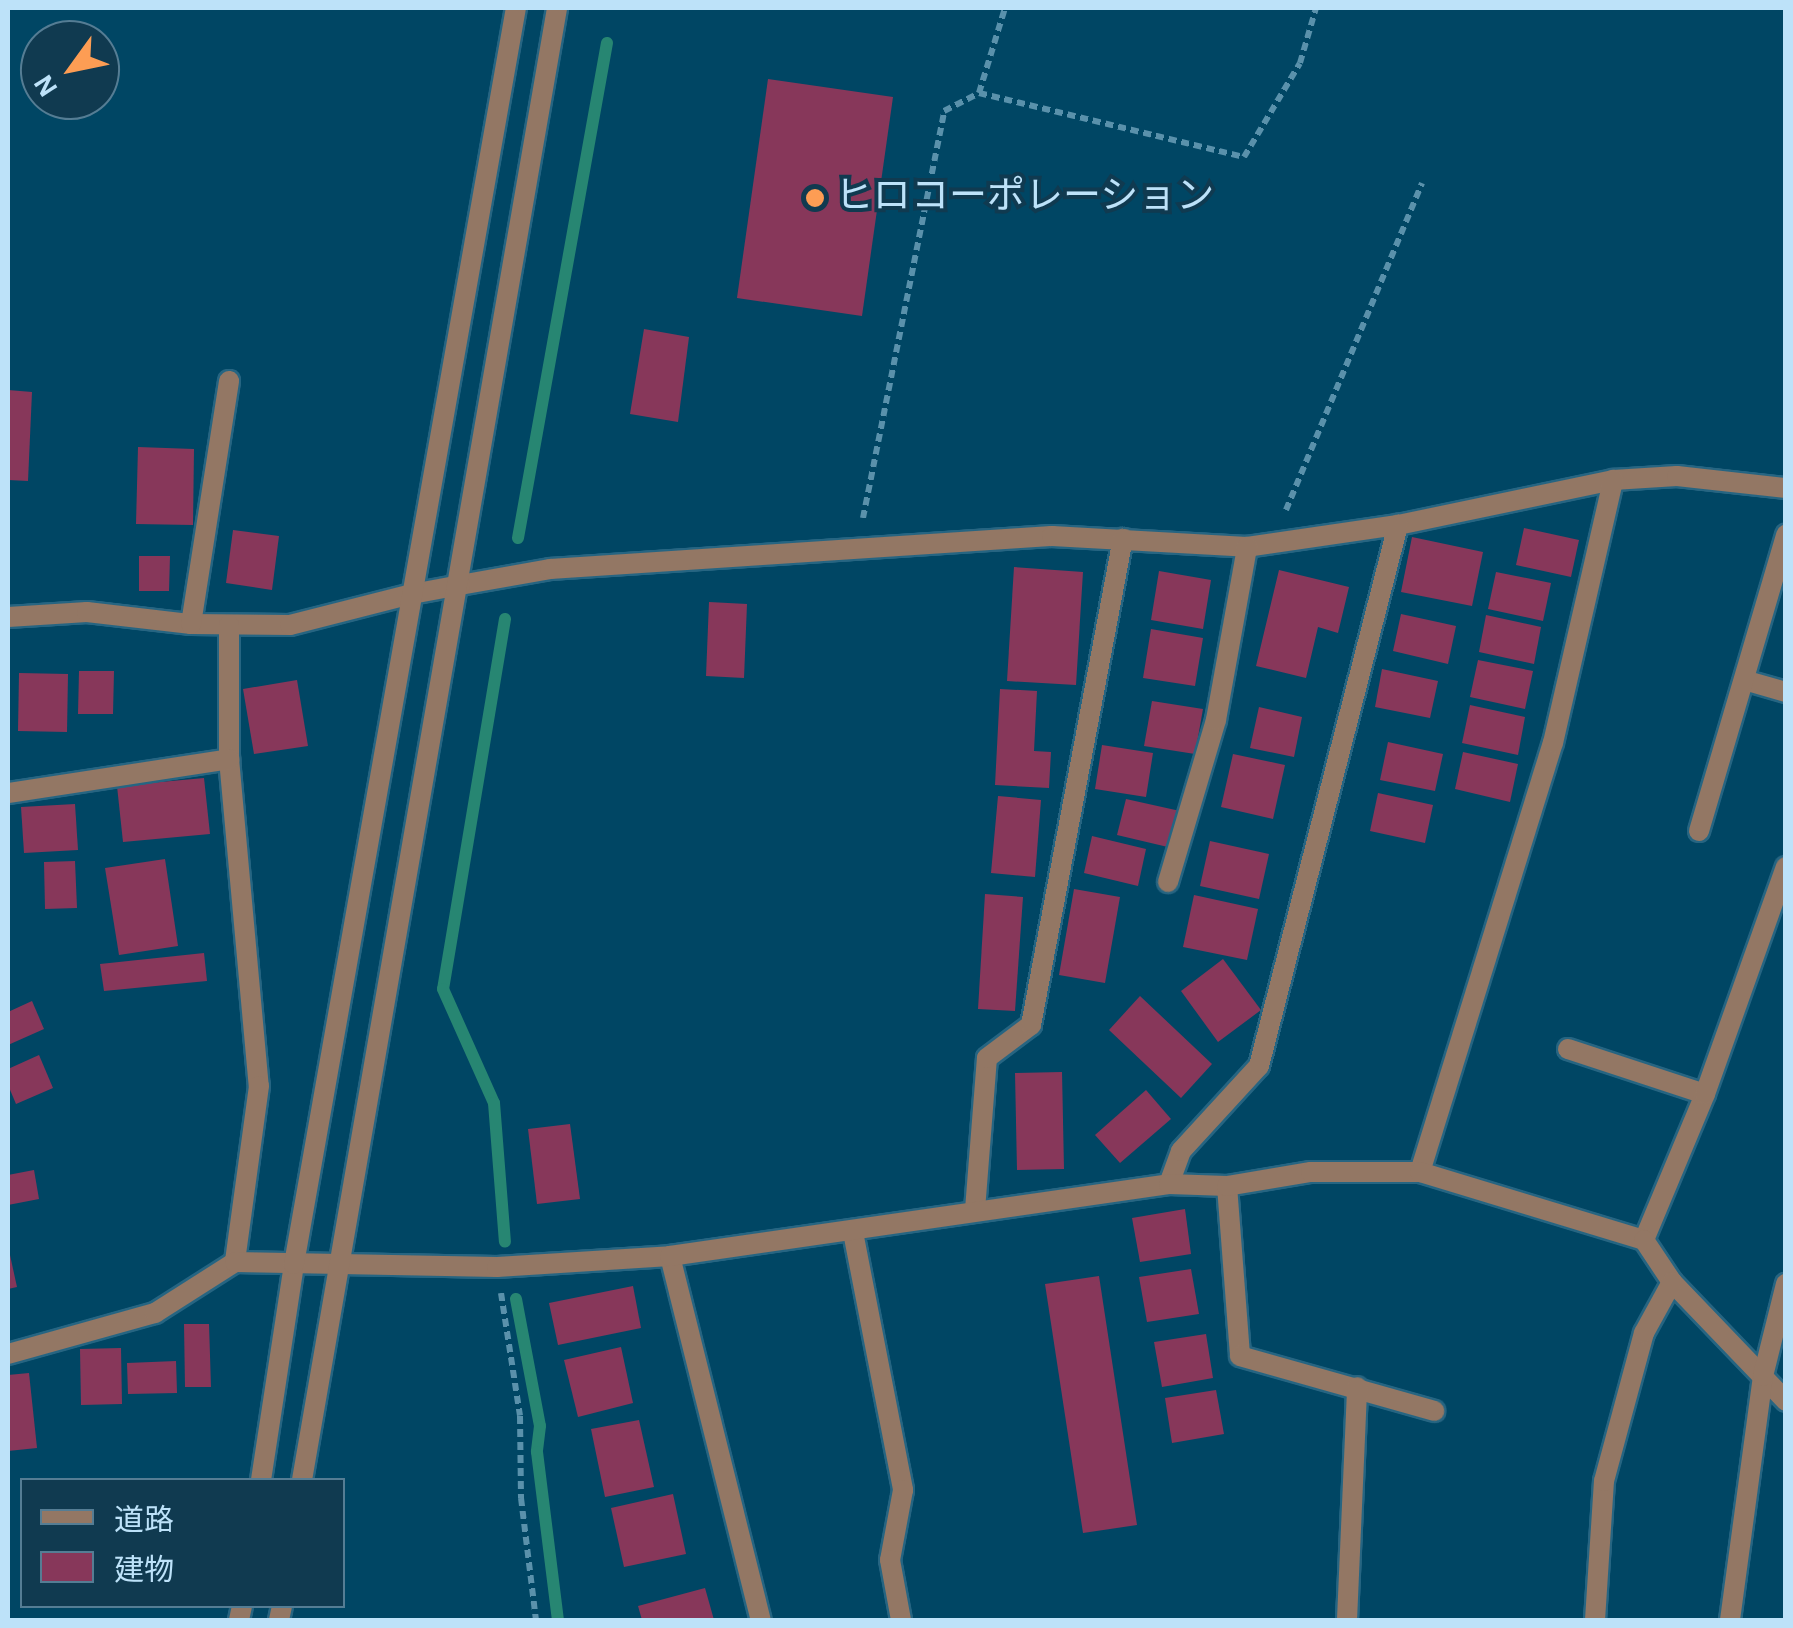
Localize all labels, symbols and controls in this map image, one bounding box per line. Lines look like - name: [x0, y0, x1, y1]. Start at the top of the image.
- north arrow: [20, 20, 120, 120]
- text: N: [29, 69, 64, 101]
- place label: ヒロコーポレーション: [835, 175, 1215, 221]
- marker: ヒロコーポレーション: [804, 187, 826, 209]
- legend: [20, 1478, 345, 1608]
- text: 道路: [114, 1506, 174, 1536]
- text: 建物: [114, 1556, 174, 1586]

